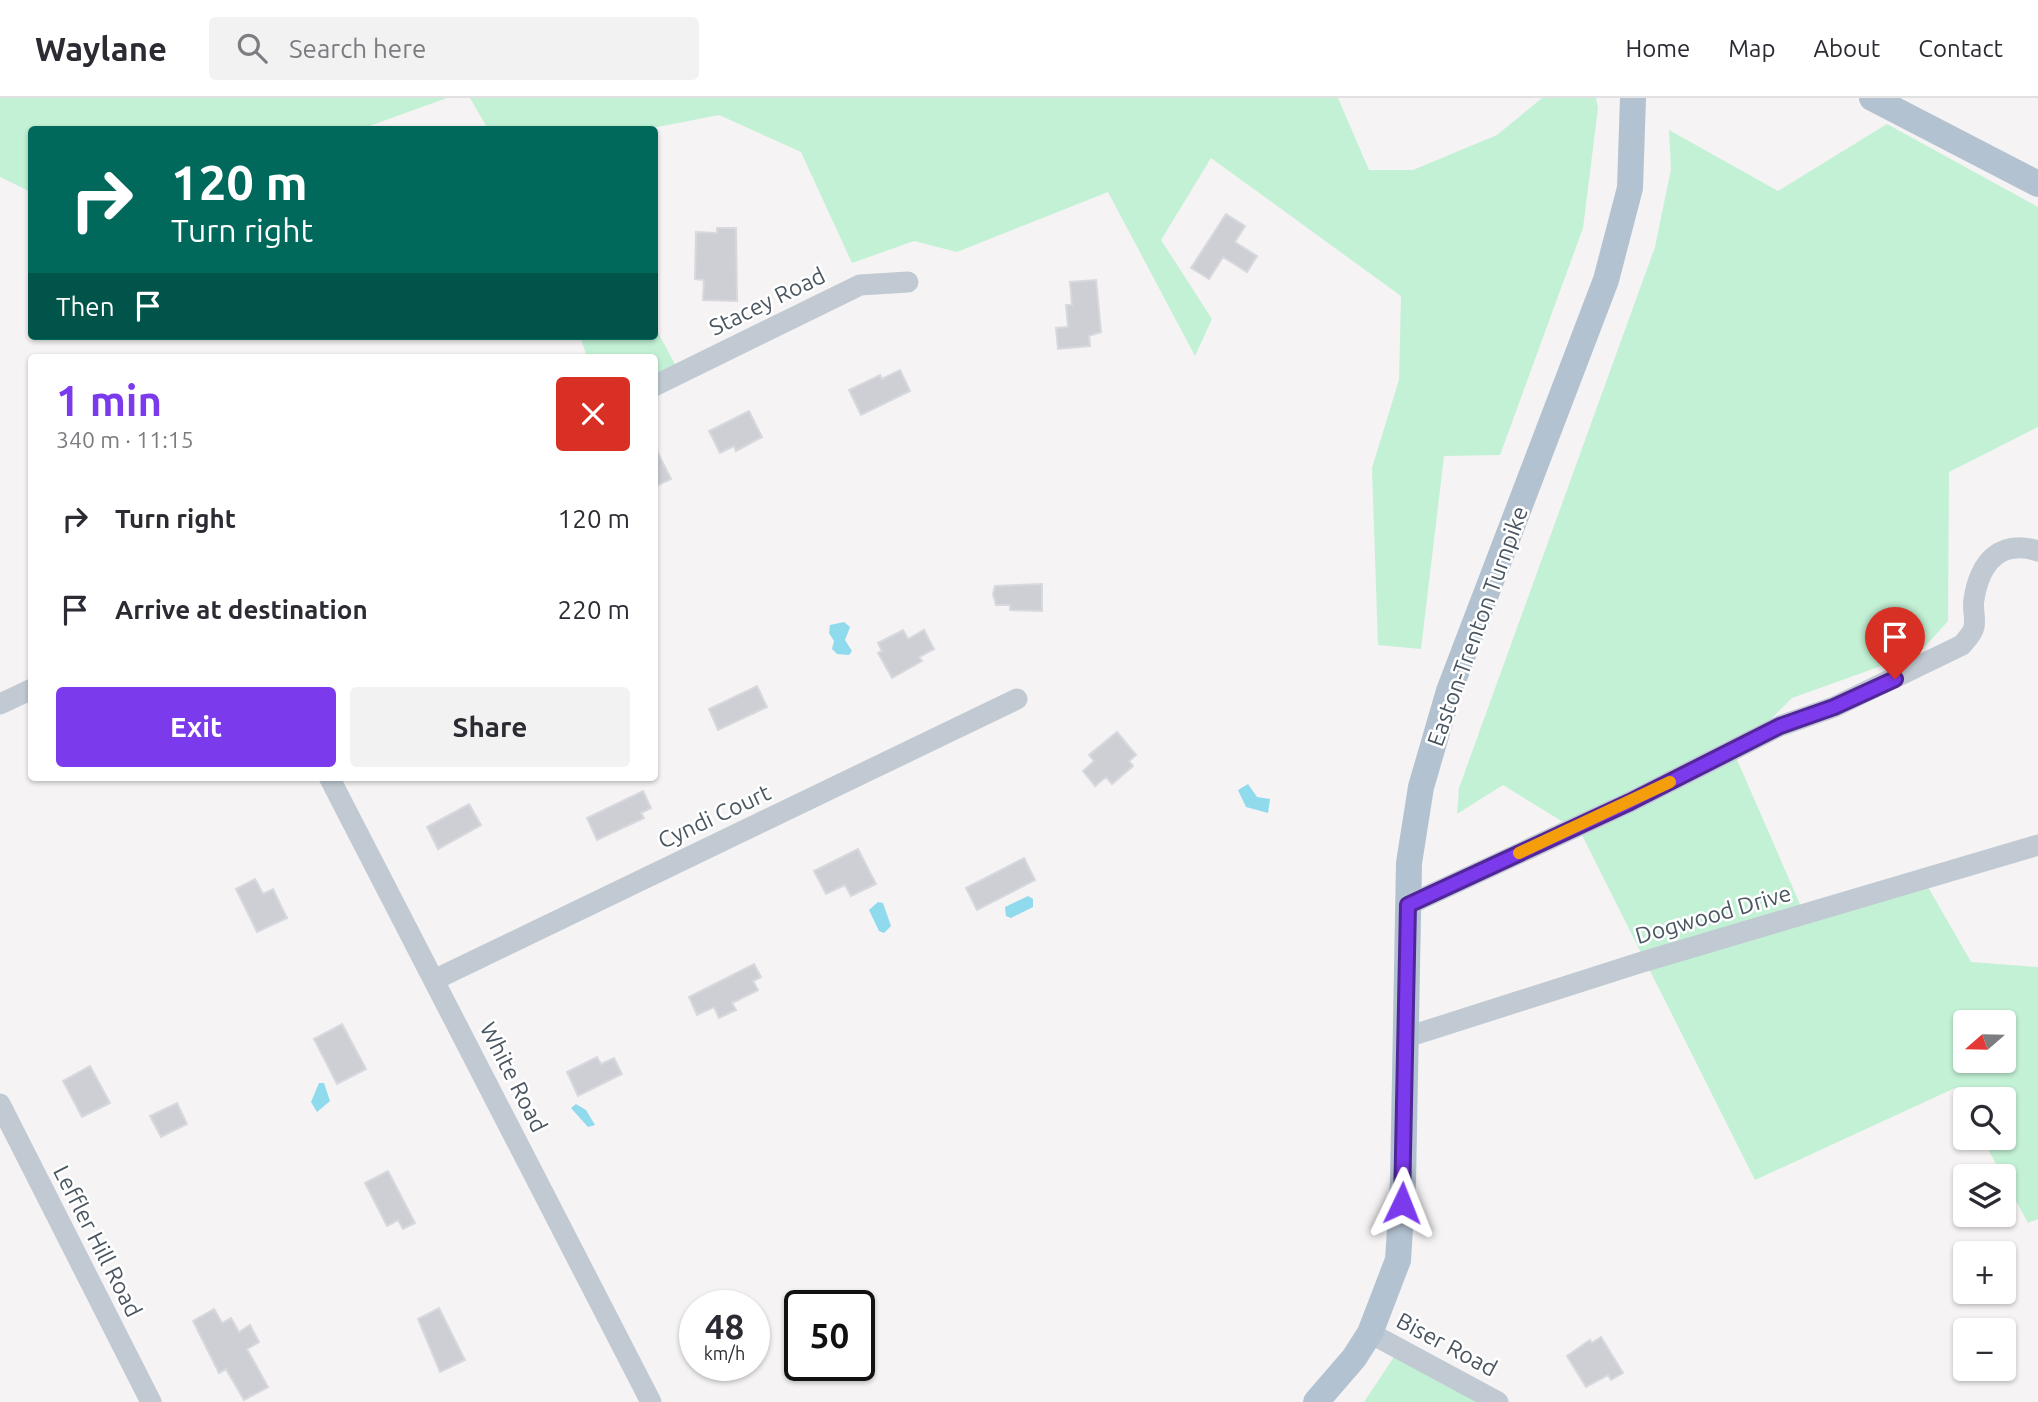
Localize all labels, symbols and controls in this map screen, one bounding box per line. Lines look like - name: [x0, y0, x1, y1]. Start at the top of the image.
- search box: [209, 17, 699, 80]
- icon: search: [233, 29, 271, 67]
- text: Waylane: [35, 30, 167, 67]
- text: Search here: [289, 34, 426, 63]
- text: Home: [1625, 35, 1690, 62]
- text: Map: [1728, 35, 1775, 62]
- text: About: [1813, 35, 1880, 62]
- text: Contact: [1918, 35, 2003, 62]
- icon: right: [56, 154, 147, 245]
- text: 120 m: [171, 154, 308, 209]
- text: Turn right: [171, 212, 313, 248]
- street label: Stacey Road: [705, 262, 829, 340]
- icon: arrive: [129, 287, 167, 325]
- text: Then: [56, 292, 115, 321]
- text: 1 min: [56, 377, 162, 424]
- button: close: [556, 377, 630, 451]
- text: 340 m · 11:15: [56, 427, 194, 452]
- icon: right: [56, 500, 94, 538]
- street label: Easton-Trenton Turnpike: [1422, 503, 1532, 749]
- text: Turn right: [115, 504, 236, 533]
- text: 120 m: [558, 504, 630, 533]
- icon: arrive: [56, 591, 94, 629]
- text: Arrive at destination: [115, 595, 368, 624]
- text: 220 m: [558, 595, 630, 624]
- pin: [1865, 607, 1925, 679]
- icon: arrive: [1876, 618, 1914, 656]
- button: Exit: [56, 687, 336, 767]
- button: Share: [350, 687, 630, 767]
- street label: Cyndi Court: [654, 779, 774, 853]
- street label: Dogwood Drive: [1632, 880, 1794, 948]
- north arrow: [1953, 1010, 2016, 1073]
- map controls: [1953, 1010, 2016, 1381]
- street label: White Road: [476, 1018, 552, 1136]
- button: search: [1953, 1087, 2016, 1150]
- street label: Leffler Hill Road: [49, 1161, 147, 1321]
- button: layers: [1953, 1164, 2016, 1227]
- position arrow: [1365, 1166, 1439, 1240]
- button: +: [1953, 1241, 2016, 1304]
- speed limit sign: 50: [784, 1290, 875, 1381]
- text: 48: [705, 1306, 744, 1346]
- street label: Biser Road: [1393, 1307, 1501, 1381]
- button: −: [1953, 1318, 2016, 1381]
- text: km/h: [704, 1343, 745, 1363]

